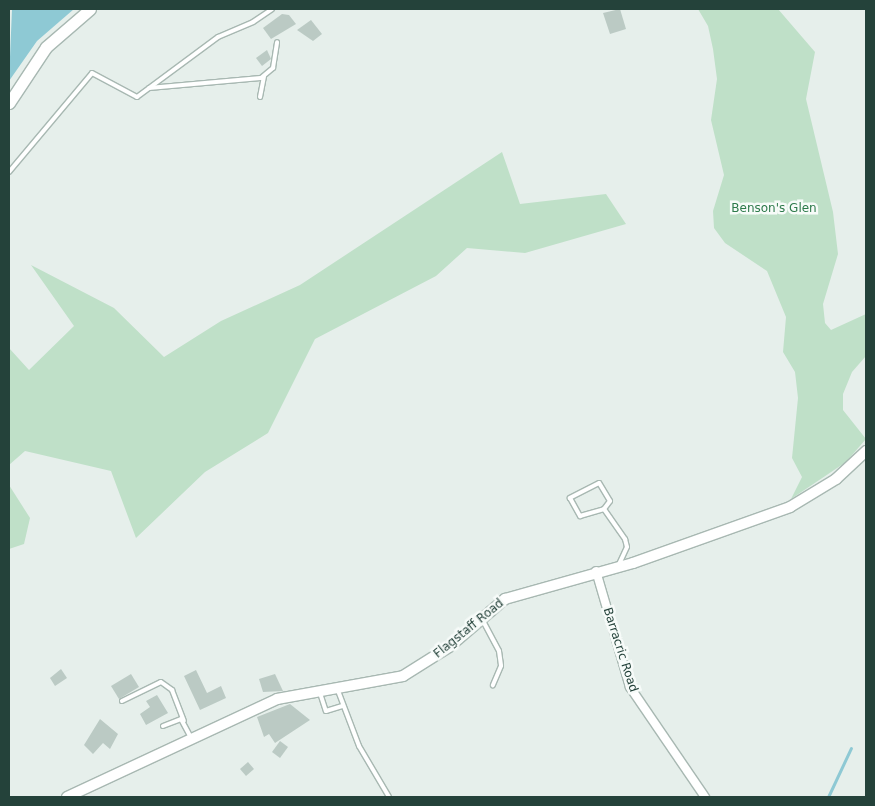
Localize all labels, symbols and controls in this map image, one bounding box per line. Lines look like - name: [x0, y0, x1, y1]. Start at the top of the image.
- park label: Benson's Glen: [731, 202, 817, 216]
- street label: Flagstaff Road: [431, 596, 507, 662]
- street label: Barracric Road: [600, 606, 640, 694]

